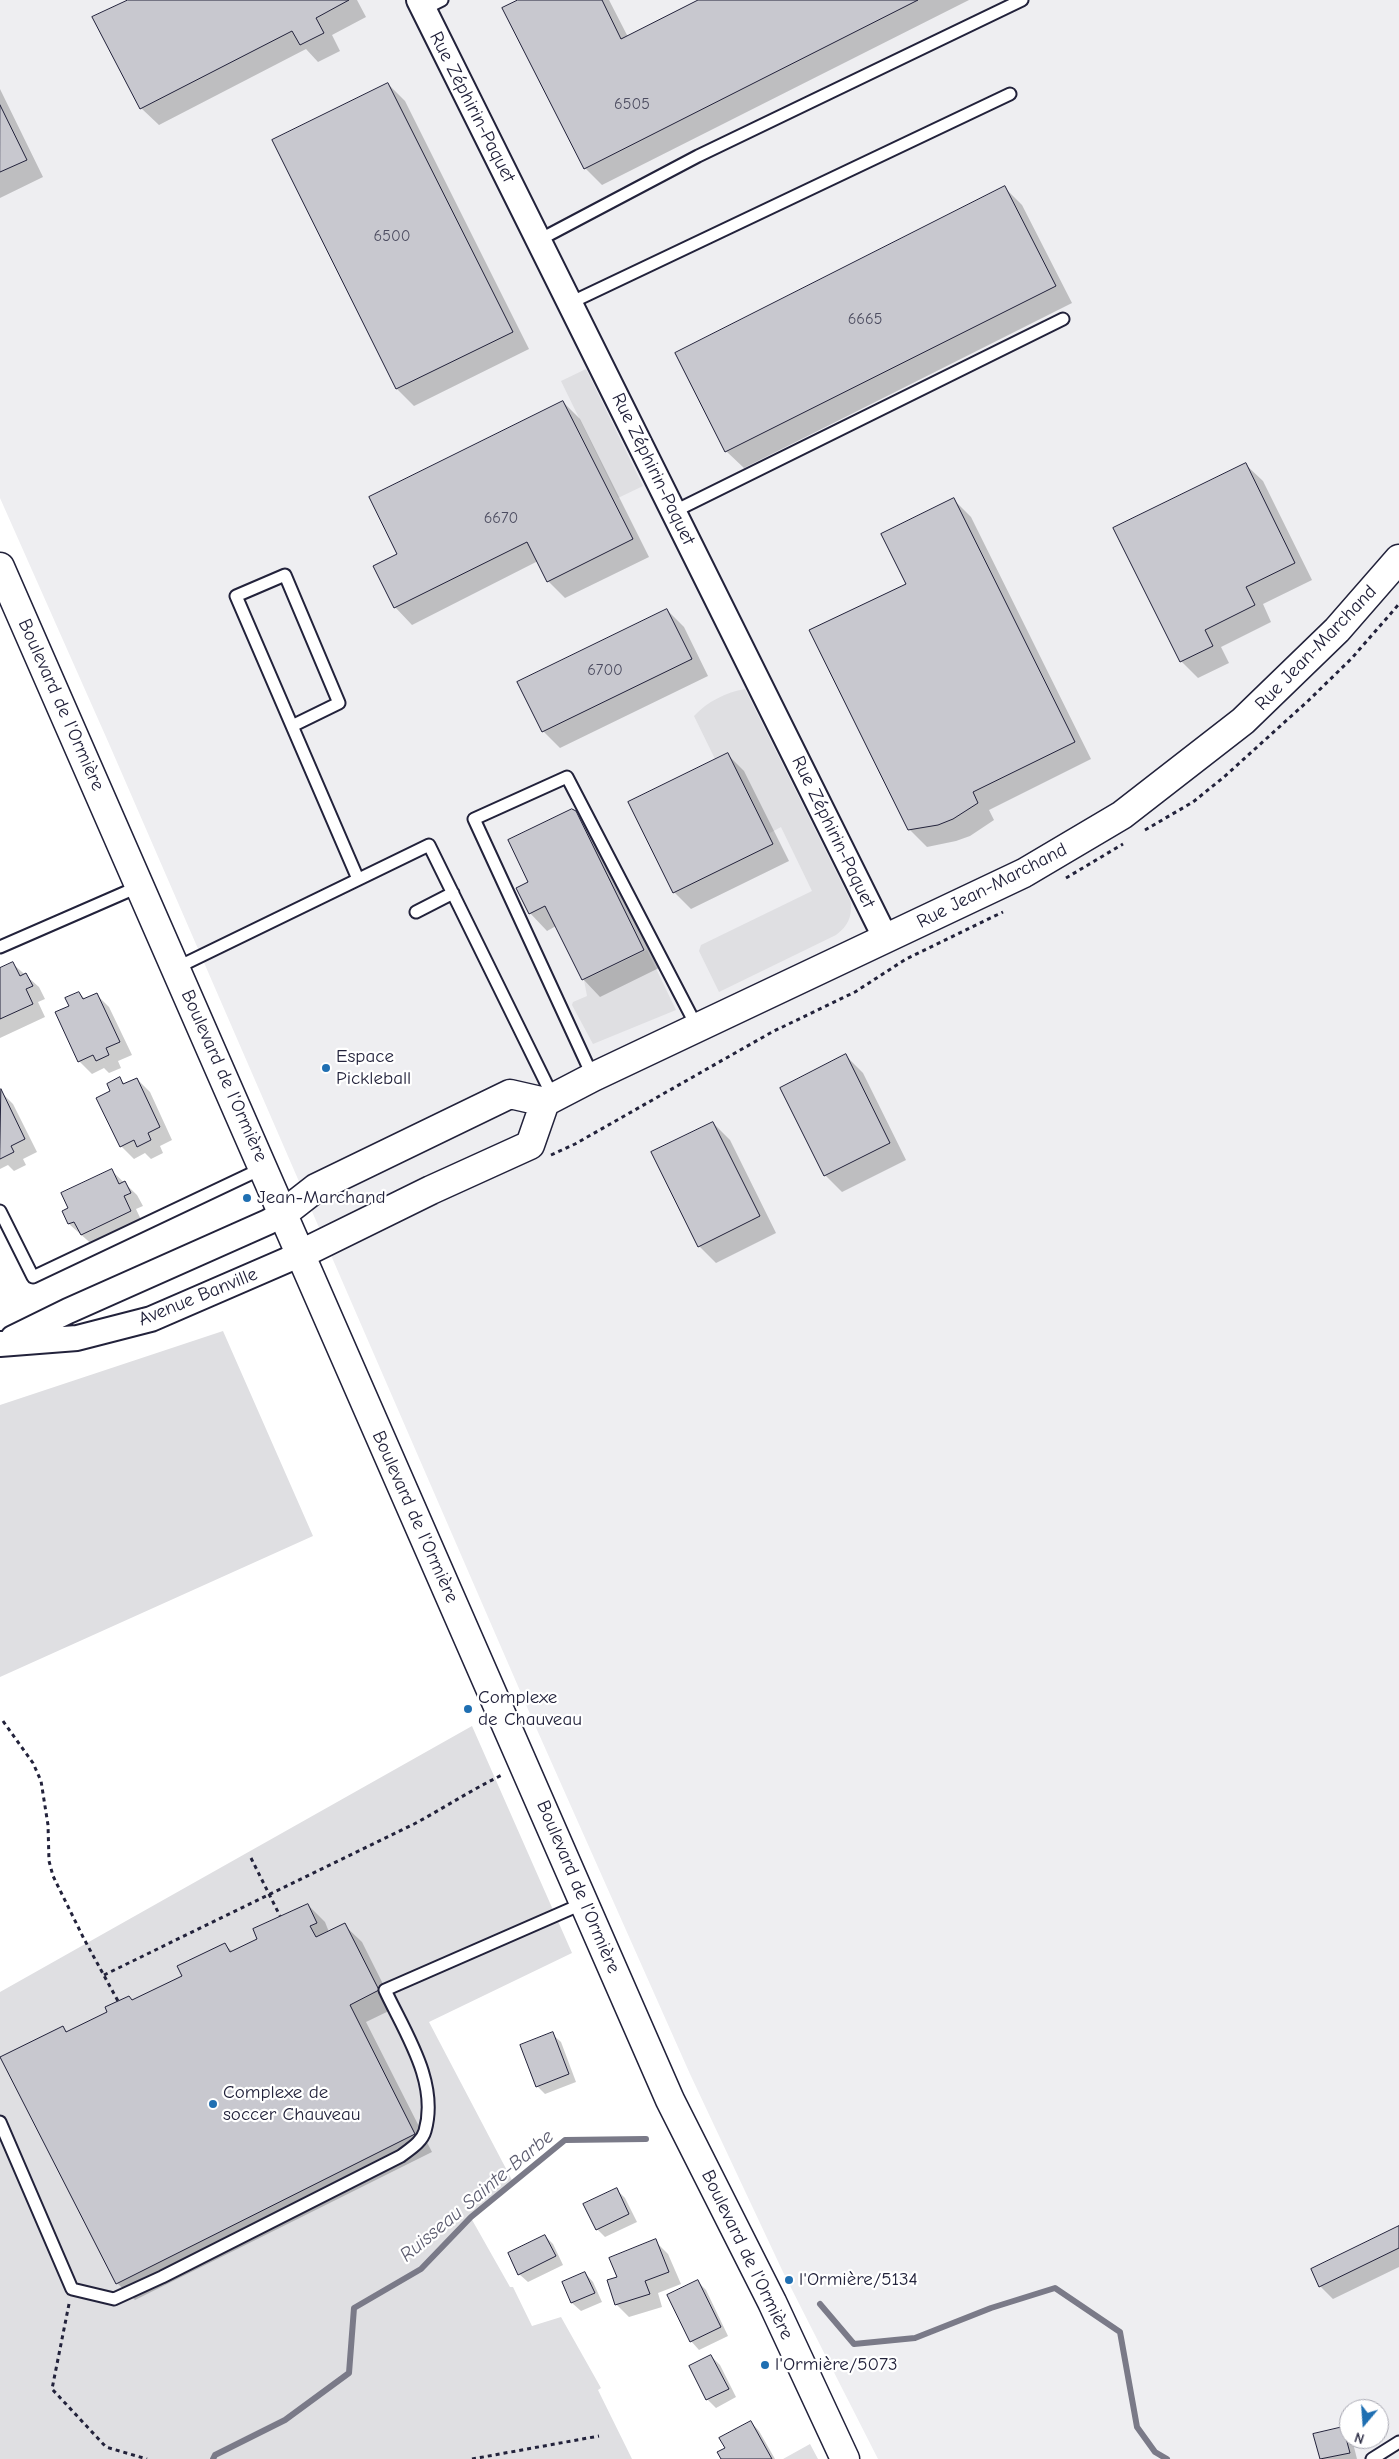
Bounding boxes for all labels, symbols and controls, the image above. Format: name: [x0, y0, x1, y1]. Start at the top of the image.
street label: Rue Zéphirin-Paquet: [424, 28, 520, 186]
house number: 6505: [614, 94, 650, 114]
house number: 6500: [374, 226, 410, 246]
house number: 6665: [848, 309, 882, 329]
street label: Rue Zéphirin-Paquet: [606, 389, 700, 549]
house number: 6670: [484, 508, 518, 528]
street label: Rue Jean-Marchand: [1250, 581, 1382, 715]
street label: Boulevard de l'Ormière: [13, 615, 109, 795]
house number: 6700: [587, 660, 623, 680]
street label: Rue Zéphirin-Paquet: [786, 752, 880, 912]
street label: Rue Jean-Marchand: [913, 838, 1071, 934]
street label: Boulevard de l'Ormière: [176, 986, 272, 1166]
place label: Espace Pickleball: [336, 1046, 411, 1090]
marker: Espace Pickleball: [320, 1062, 332, 1074]
place label: Jean-Marchand: [257, 1187, 386, 1209]
marker: Jean-Marchand: [241, 1192, 253, 1204]
street label: Avenue Banville: [135, 1263, 261, 1331]
street label: Boulevard de l'Ormière: [367, 1427, 463, 1607]
place label: Complexe de Chauveau: [478, 1687, 582, 1731]
marker: Complexe de Chauveau: [462, 1703, 474, 1715]
street label: Boulevard de l'Ormière: [531, 1797, 625, 1977]
place label: Complexe de soccer Chauveau: [223, 2082, 361, 2126]
marker: Complexe de soccer Chauveau: [207, 2098, 219, 2110]
water label: Ruisseau Sainte-Barbe: [395, 2125, 559, 2267]
street label: Boulevard de l'Ormière: [696, 2167, 798, 2343]
place label: l'Ormière/5134: [799, 2269, 918, 2291]
marker: l'Ormière/5134: [783, 2274, 795, 2286]
place label: l'Ormière/5073: [775, 2354, 898, 2376]
marker: l'Ormière/5073: [759, 2359, 771, 2371]
north arrow: [1339, 2399, 1389, 2449]
text: N: [1353, 2428, 1367, 2447]

